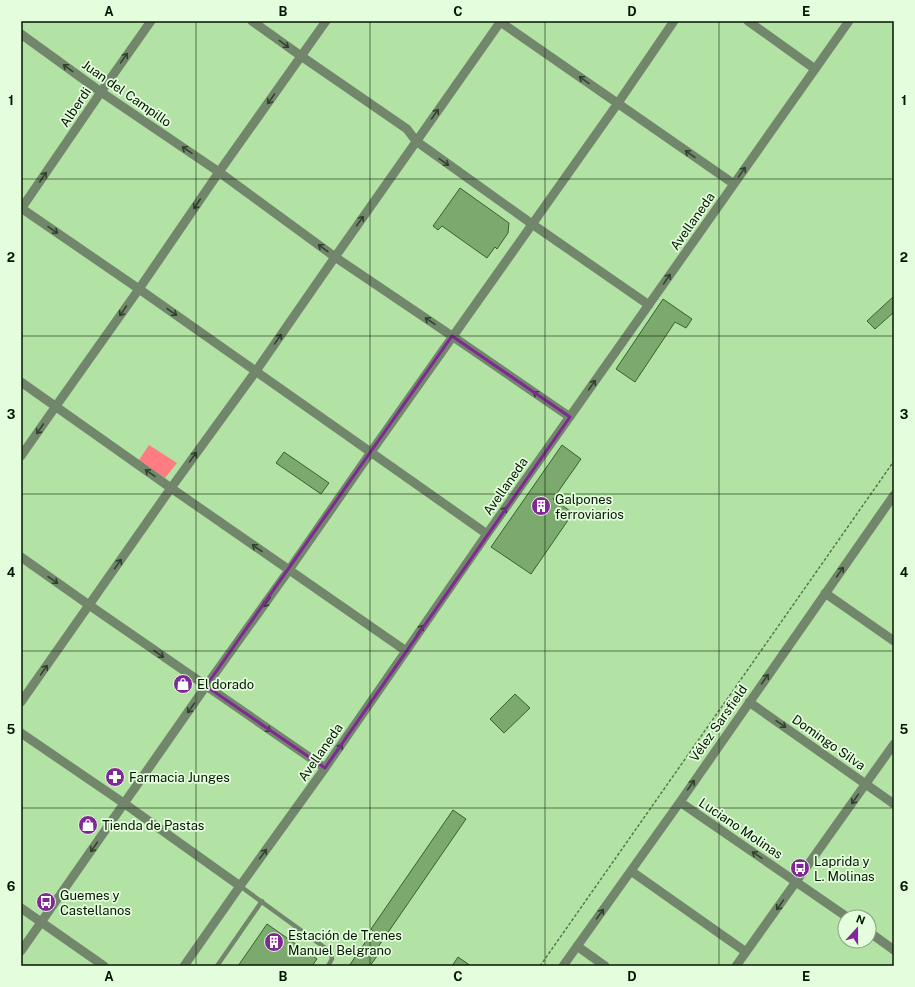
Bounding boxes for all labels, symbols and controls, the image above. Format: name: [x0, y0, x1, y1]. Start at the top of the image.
text: A: [104, 4, 114, 19]
text: B: [279, 4, 288, 19]
text: C: [453, 4, 463, 19]
text: D: [627, 4, 637, 19]
text: E: [802, 4, 810, 19]
one-way arrow: [278, 40, 289, 48]
one-way arrow: [120, 53, 129, 64]
street label: Juan del Campillo: [79, 57, 174, 130]
one-way arrow: [63, 64, 74, 72]
one-way arrow: [578, 76, 589, 84]
street label: Alberdi: [57, 85, 94, 130]
text: 1: [8, 93, 14, 108]
one-way arrow: [267, 93, 275, 104]
text: 1: [901, 93, 907, 108]
one-way arrow: [431, 109, 439, 120]
one-way arrow: [181, 146, 192, 154]
one-way arrow: [685, 150, 696, 158]
one-way arrow: [439, 158, 450, 166]
one-way arrow: [738, 167, 746, 178]
one-way arrow: [39, 172, 47, 183]
street label: Avellaneda: [667, 190, 718, 253]
one-way arrow: [193, 199, 201, 210]
one-way arrow: [356, 215, 364, 226]
one-way arrow: [47, 226, 58, 234]
one-way arrow: [318, 244, 329, 252]
text: 2: [7, 250, 15, 265]
text: 2: [900, 250, 908, 265]
one-way arrow: [663, 273, 671, 284]
one-way arrow: [119, 306, 127, 317]
one-way arrow: [166, 308, 177, 316]
one-way arrow: [425, 317, 436, 325]
one-way arrow: [274, 334, 282, 345]
one-way arrow: [588, 380, 596, 391]
one-way arrow: [532, 391, 543, 399]
text: 3: [7, 407, 16, 422]
text: 3: [900, 407, 909, 422]
one-way arrow: [36, 423, 44, 434]
one-way arrow: [189, 452, 197, 463]
street label: Avellaneda: [480, 455, 531, 518]
one-way arrow: [145, 469, 156, 477]
place label: Galpones ferroviarios: [555, 492, 624, 522]
building icon: Galpones ferroviarios: [530, 495, 552, 517]
one-way arrow: [499, 507, 507, 518]
one-way arrow: [252, 544, 263, 552]
one-way arrow: [114, 558, 122, 569]
text: 4: [7, 565, 16, 580]
text: 4: [900, 565, 909, 580]
one-way arrow: [836, 567, 844, 578]
one-way arrow: [47, 576, 58, 584]
one-way arrow: [263, 596, 271, 607]
one-way arrow: [416, 625, 424, 636]
one-way arrow: [154, 650, 165, 658]
one-way arrow: [40, 665, 48, 676]
shop icon: El dorado: [172, 673, 194, 695]
one-way arrow: [761, 673, 769, 684]
place label: El dorado: [197, 677, 254, 692]
street label: Vélez Sarsfield: [686, 682, 750, 765]
one-way arrow: [187, 702, 195, 713]
street label: Domingo Silva: [789, 712, 868, 773]
one-way arrow: [775, 720, 786, 728]
street label: Avellaneda: [295, 721, 346, 784]
text: 5: [7, 722, 16, 737]
text: 5: [900, 722, 909, 737]
one-way arrow: [261, 724, 272, 732]
one-way arrow: [334, 743, 343, 754]
pharmacy icon: Farmacia Junges: [104, 766, 126, 788]
place label: Farmacia Junges: [129, 770, 230, 785]
one-way arrow: [687, 780, 695, 791]
one-way arrow: [851, 793, 859, 804]
street label: Luciano Molinas: [696, 795, 785, 862]
shop icon: Tienda de Pastas: [77, 814, 99, 836]
place label: Tienda de Pastas: [102, 818, 204, 833]
one-way arrow: [90, 841, 98, 852]
one-way arrow: [259, 849, 267, 860]
one-way arrow: [752, 851, 763, 859]
place label: Laprida y L. Molinas: [814, 854, 875, 884]
bus stop icon: Laprida y L. Molinas: [789, 857, 811, 879]
text: 6: [7, 879, 16, 894]
text: 6: [900, 879, 909, 894]
place label: Guemes y Castellanos: [60, 888, 131, 918]
bus stop icon: Guemes y Castellanos: [35, 891, 57, 913]
one-way arrow: [776, 899, 784, 910]
one-way arrow: [596, 909, 604, 920]
north arrow: [837, 909, 877, 949]
text: N: [854, 913, 867, 927]
place label: Estación de Trenes Manuel Belgrano: [288, 928, 402, 958]
building icon: Estación de Trenes Manuel Belgrano: [263, 931, 285, 953]
text: A: [104, 969, 114, 984]
text: B: [279, 969, 288, 984]
text: C: [453, 969, 463, 984]
text: D: [627, 969, 637, 984]
text: E: [802, 969, 810, 984]

